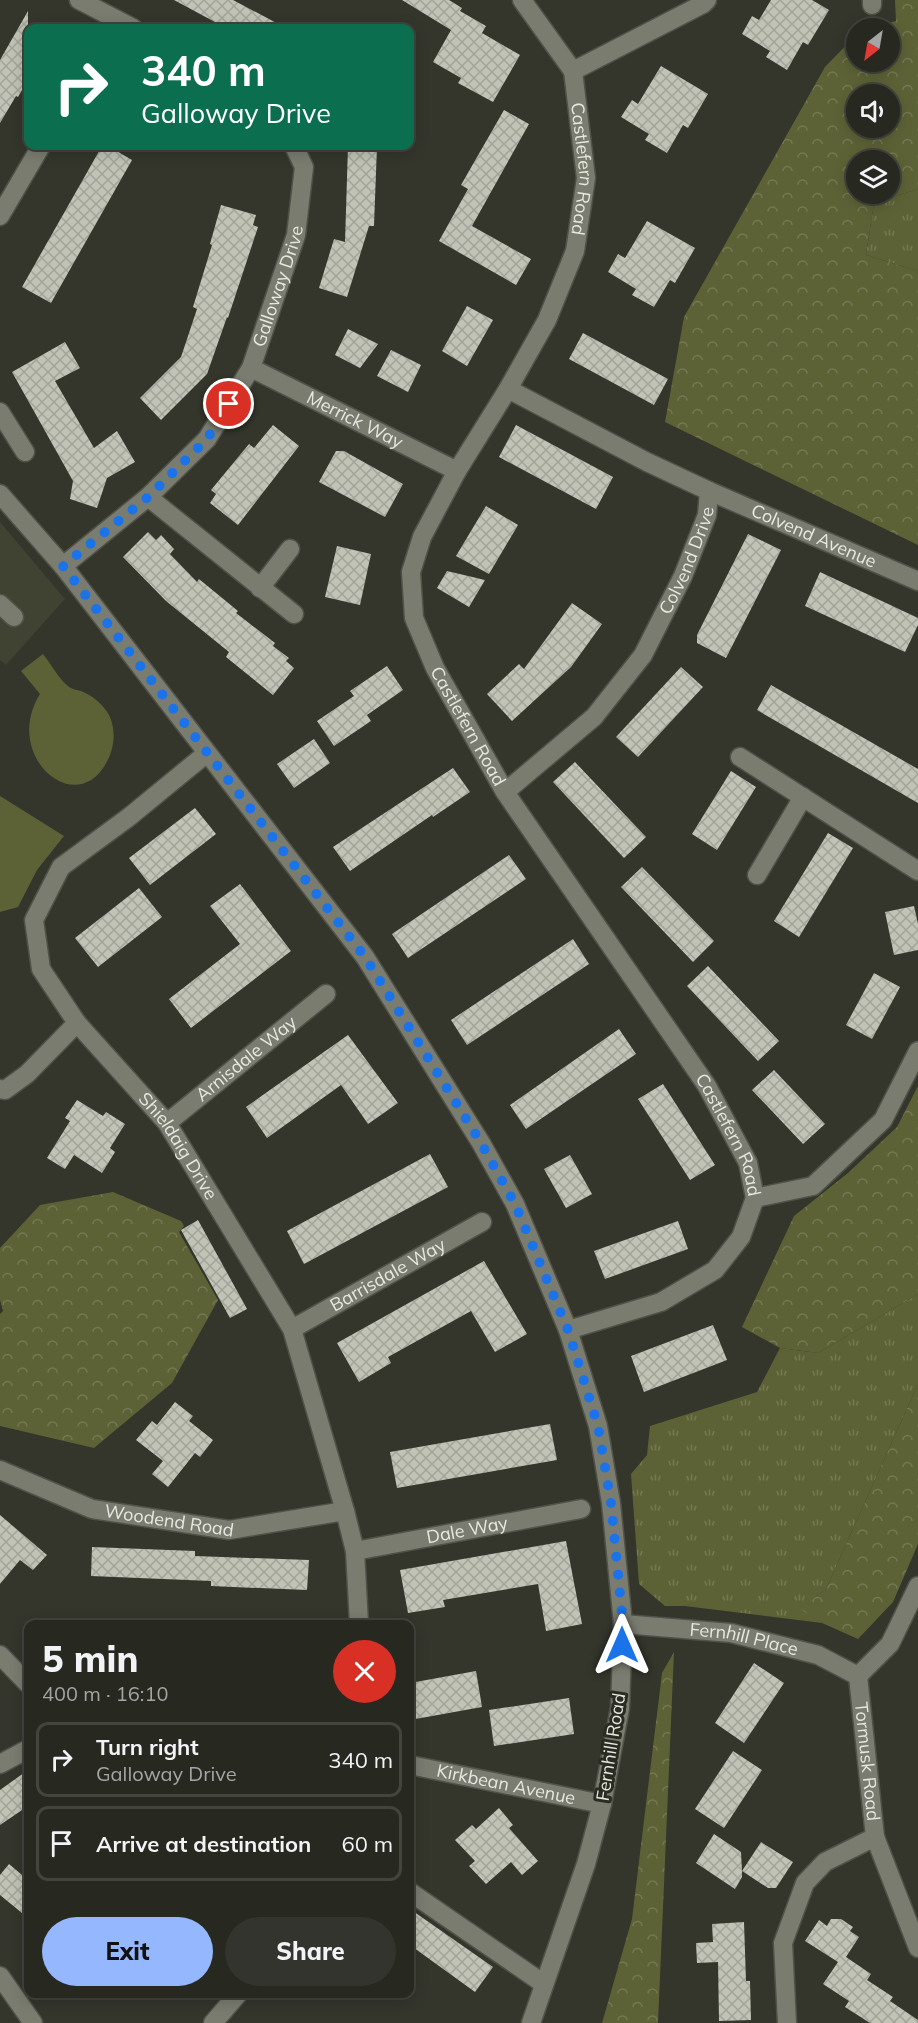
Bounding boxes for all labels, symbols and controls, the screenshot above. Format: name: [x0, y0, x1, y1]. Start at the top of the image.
north arrow: [846, 18, 900, 72]
map controls: [846, 18, 900, 204]
text: 340 m: [141, 44, 266, 97]
icon: right: [42, 48, 120, 126]
button: sound: [846, 84, 900, 138]
text: Galloway Drive: [141, 96, 331, 130]
street label: Castlefern Road: [566, 101, 598, 237]
button: layers: [846, 150, 900, 204]
street label: Galloway Drive: [247, 224, 308, 350]
pin: [203, 378, 254, 429]
street label: Merrick Way: [303, 386, 407, 453]
icon: arrive: [212, 387, 245, 420]
street label: Colvend Avenue: [748, 499, 880, 573]
street label: Colvend Drive: [654, 506, 719, 618]
street label: Castlefern Road: [425, 662, 511, 790]
street label: Arnisdale Way: [191, 1010, 301, 1106]
street label: Castlefern Road: [691, 1068, 766, 1198]
street label: Shieldaig Drive: [134, 1087, 223, 1204]
street label: Barrisdale Way: [326, 1233, 450, 1316]
street label: Woodend Road: [103, 1499, 235, 1542]
street label: Dale Way: [424, 1511, 510, 1549]
position arrow: [590, 1613, 654, 1677]
street label: Fernhill Place: [689, 1618, 801, 1661]
text: 5 min: [42, 1636, 138, 1681]
button: close: [333, 1640, 396, 1703]
text: 400 m · 16:10: [42, 1681, 168, 1706]
street label: Fernhill Road: [591, 1691, 630, 1802]
street label: Tormusk Road: [850, 1701, 885, 1822]
text: Turn right: [96, 1733, 199, 1761]
icon: right: [45, 1743, 78, 1776]
text: 340 m: [328, 1746, 393, 1774]
street label: Kirkbean Avenue: [435, 1759, 578, 1809]
text: Galloway Drive: [96, 1761, 237, 1786]
icon: arrive: [45, 1827, 78, 1860]
text: Arrive at destination: [96, 1830, 311, 1858]
text: 60 m: [342, 1830, 393, 1858]
button: Exit: [42, 1917, 213, 1986]
button: Share: [225, 1917, 396, 1986]

